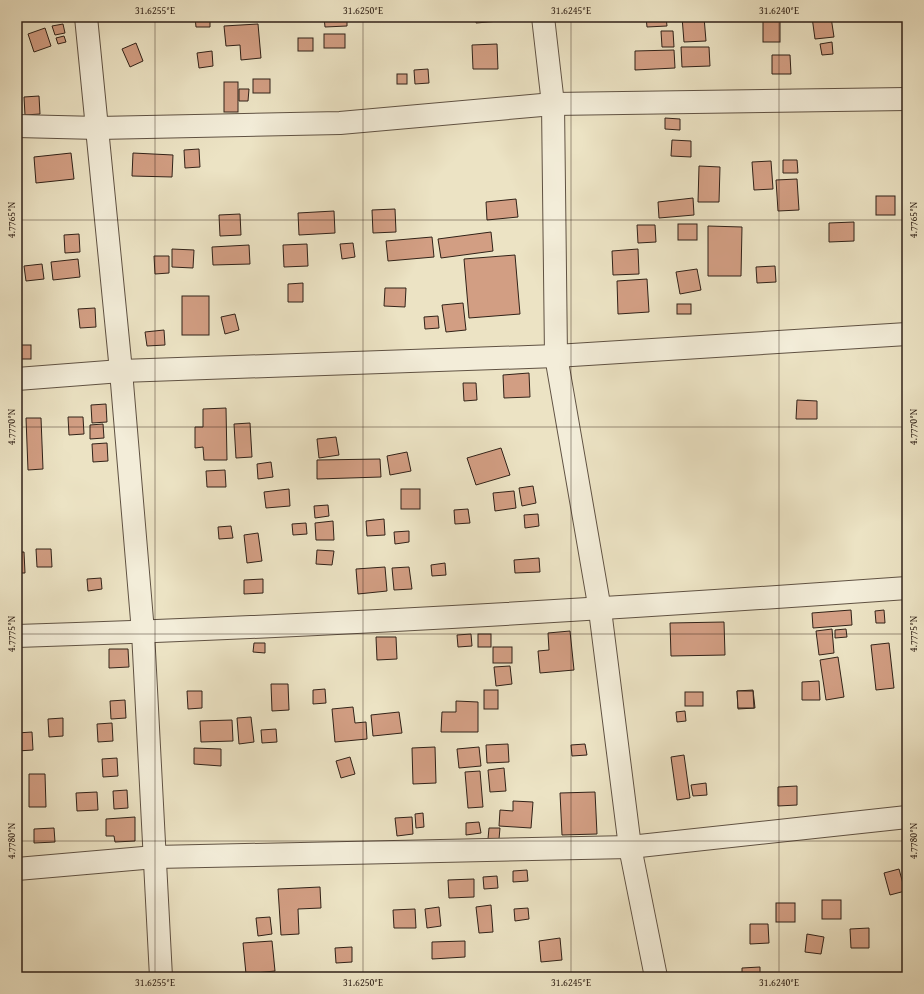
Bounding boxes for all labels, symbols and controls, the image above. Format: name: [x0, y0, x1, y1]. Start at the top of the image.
text: 31.6255°E: [135, 3, 175, 18]
text: 31.6250°E: [343, 3, 383, 18]
text: 31.6245°E: [551, 3, 591, 18]
text: 31.6240°E: [759, 3, 799, 18]
text: 4.7765°N: [4, 201, 19, 238]
text: 4.7765°N: [906, 201, 921, 238]
text: 4.7770°N: [4, 408, 19, 445]
text: 4.7770°N: [906, 408, 921, 445]
text: 4.7775°N: [4, 615, 19, 652]
text: 4.7775°N: [906, 615, 921, 652]
text: 4.7780°N: [4, 822, 19, 859]
text: 4.7780°N: [906, 822, 921, 859]
text: 31.6255°E: [135, 975, 175, 990]
text: 31.6250°E: [343, 975, 383, 990]
text: 31.6245°E: [551, 975, 591, 990]
text: 31.6240°E: [759, 975, 799, 990]

